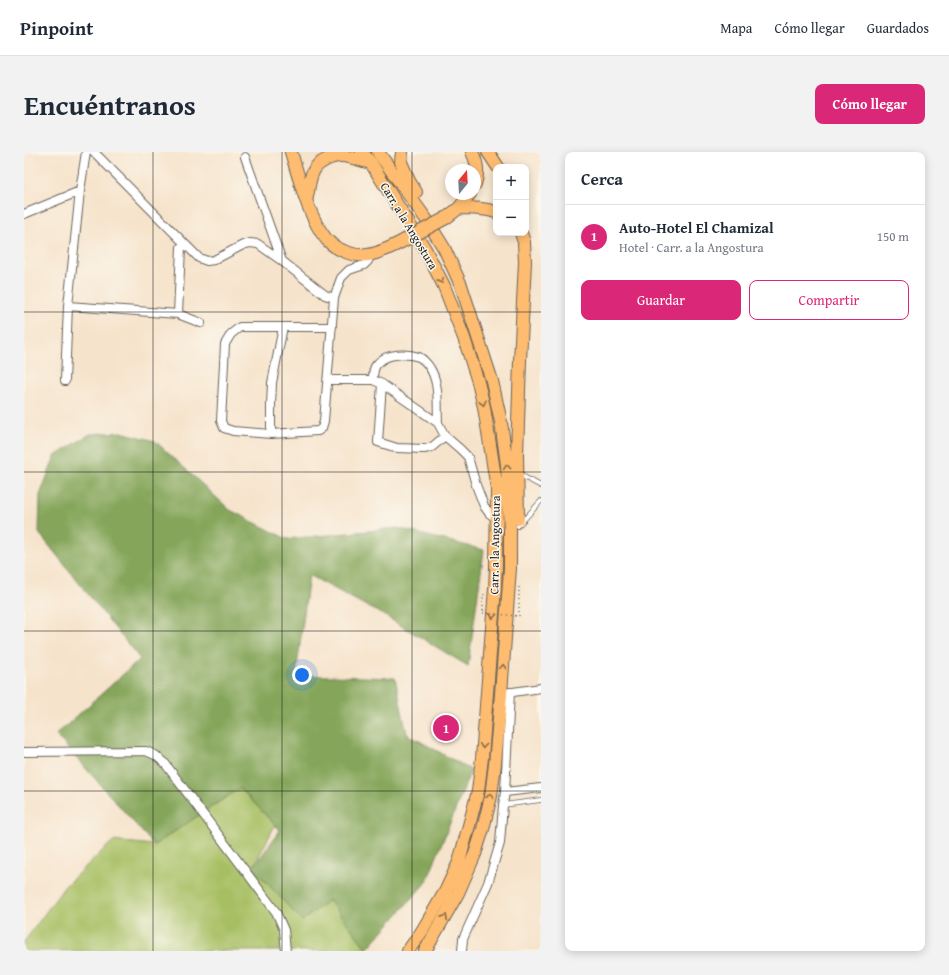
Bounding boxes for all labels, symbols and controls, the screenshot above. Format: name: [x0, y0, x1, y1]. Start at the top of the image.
text: Pinpoint: [20, 14, 93, 42]
text: Mapa: [720, 18, 752, 38]
text: Cómo llegar: [774, 18, 845, 38]
text: Guardados: [867, 18, 929, 38]
text: Encuéntranos: [24, 84, 196, 125]
button: Cómo llegar: [815, 84, 925, 124]
north arrow: [445, 164, 481, 200]
map controls: [493, 164, 529, 236]
button: +: [493, 164, 529, 200]
text: Cerca: [581, 166, 623, 191]
street label: Carr. a la Angostura: [377, 179, 442, 273]
button: −: [493, 200, 529, 236]
text: Auto-Hotel El Chamizal: [619, 217, 774, 238]
text: 1: [591, 227, 597, 246]
text: 150 m: [877, 227, 909, 246]
text: Hotel · Carr. a la Angostura: [619, 238, 764, 257]
one-way arrow: [436, 277, 444, 284]
button: Guardar: [581, 280, 741, 320]
button: Compartir: [749, 280, 909, 320]
one-way arrow: [479, 400, 487, 407]
one-way arrow: [503, 464, 512, 470]
street label: Carr. a la Angostura: [485, 495, 504, 595]
one-way arrow: [489, 613, 498, 619]
one-way arrow: [498, 664, 507, 670]
your location: [292, 665, 312, 685]
pin: 1: [433, 713, 459, 743]
one-way arrow: [479, 743, 488, 749]
one-way arrow: [486, 793, 494, 799]
one-way arrow: [440, 914, 447, 921]

